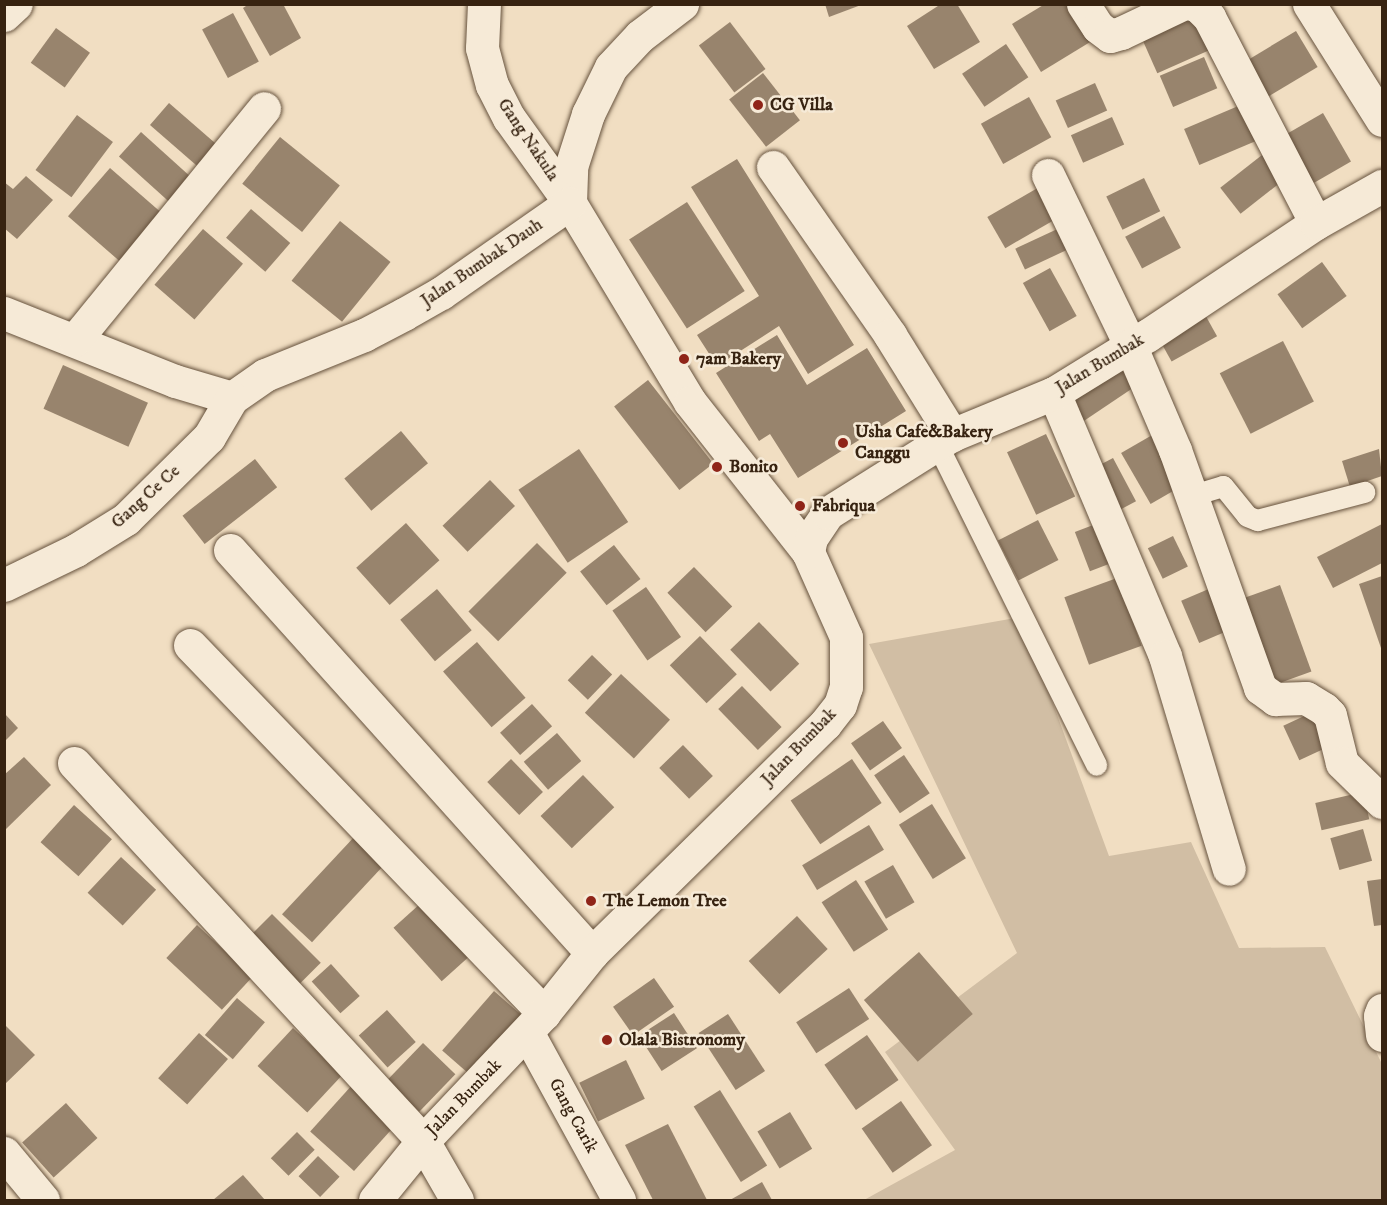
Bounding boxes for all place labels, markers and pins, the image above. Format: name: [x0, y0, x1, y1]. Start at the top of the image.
place label: CG Villa: [770, 94, 833, 116]
marker: CG Villa: [751, 98, 765, 112]
place label: 7am Bakery: [696, 348, 781, 370]
marker: 7am Bakery: [677, 352, 691, 366]
place label: Usha Cafe&Bakery Canggu: [855, 422, 993, 464]
marker: Usha Cafe&Bakery Canggu: [836, 436, 850, 450]
place label: Bonito: [729, 456, 778, 478]
marker: Bonito: [710, 460, 724, 474]
place label: Fabriqua: [812, 495, 875, 517]
marker: Fabriqua: [793, 499, 807, 513]
place label: The Lemon Tree: [603, 890, 727, 912]
marker: The Lemon Tree: [584, 894, 598, 908]
place label: Olala Bistronomy: [619, 1029, 745, 1051]
marker: Olala Bistronomy: [600, 1033, 614, 1047]

